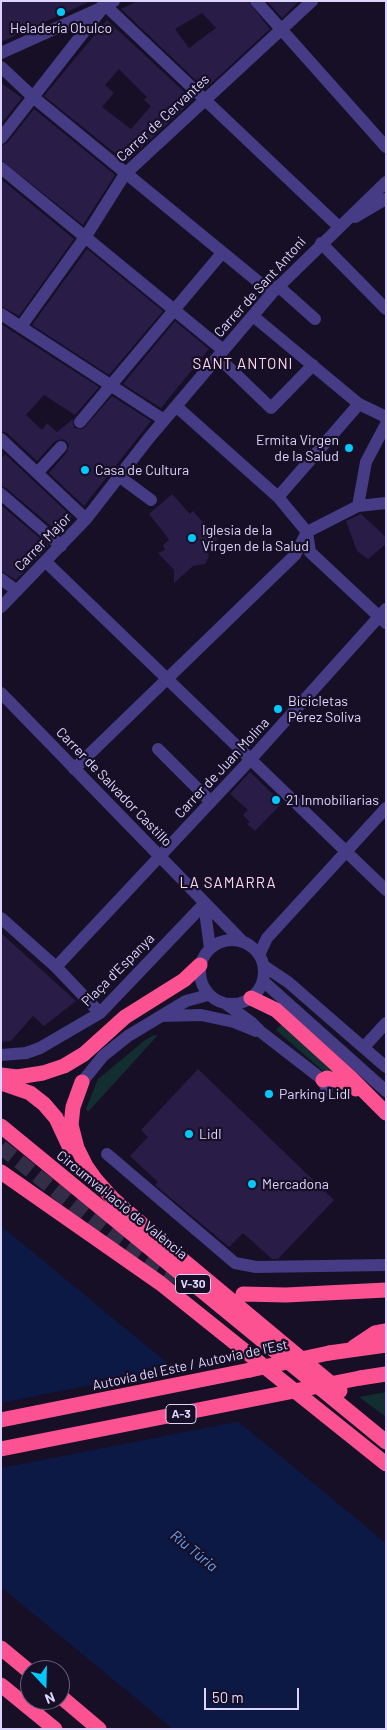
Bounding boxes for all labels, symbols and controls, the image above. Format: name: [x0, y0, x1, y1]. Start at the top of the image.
marker: Heladería Obulco: [55, 6, 67, 18]
place label: Heladería Obulco: [10, 20, 112, 36]
street label: Carrer de Cervantes: [113, 71, 213, 165]
street label: Carrer de Sant Antoni: [210, 233, 310, 341]
district label: SANT ANTONI: [191, 355, 295, 373]
place label: Ermita Virgen de la Salud: [256, 432, 339, 464]
marker: Ermita Virgen de la Salud: [343, 442, 355, 454]
place label: Casa de Cultura: [95, 462, 189, 478]
marker: Casa de Cultura: [79, 464, 91, 476]
street label: Carrer Major: [11, 509, 75, 575]
place label: Iglesia de la Virgen de la Salud: [202, 522, 309, 554]
marker: Iglesia de la Virgen de la Salud: [186, 532, 198, 544]
place label: Bicicletas Pérez Soliva: [288, 693, 361, 726]
marker: Bicicletas Pérez Soliva: [272, 703, 284, 715]
street label: Carrer de Juan Molina: [171, 714, 273, 822]
street label: Carrer de Salvador Castillo: [53, 724, 175, 850]
place label: 21 Inmobiliarias: [286, 792, 379, 808]
marker: 21 Inmobiliarias: [270, 794, 282, 806]
district label: LA SAMARRA: [178, 874, 278, 892]
street label: Plaça d'Espanya: [78, 930, 158, 1010]
place label: Parking Lidl: [279, 1086, 350, 1102]
marker: Parking Lidl: [263, 1088, 275, 1100]
place label: Lidl: [199, 1126, 221, 1142]
marker: Lidl: [183, 1128, 195, 1140]
street label: Circumval·lació de València: [53, 1147, 191, 1263]
place label: Mercadona: [262, 1176, 329, 1192]
marker: Mercadona: [246, 1178, 258, 1190]
road number: V-30: [176, 1274, 210, 1294]
street label: Autovía del Este / Autovia de l'Est: [91, 1336, 289, 1394]
road number: A-3: [166, 1405, 196, 1424]
water label: Riu Túria: [167, 1526, 221, 1576]
north arrow: [20, 1660, 70, 1710]
scale bar: [207, 1678, 302, 1710]
text: 50 m: [212, 1688, 244, 1706]
text: N: [43, 1689, 58, 1708]

